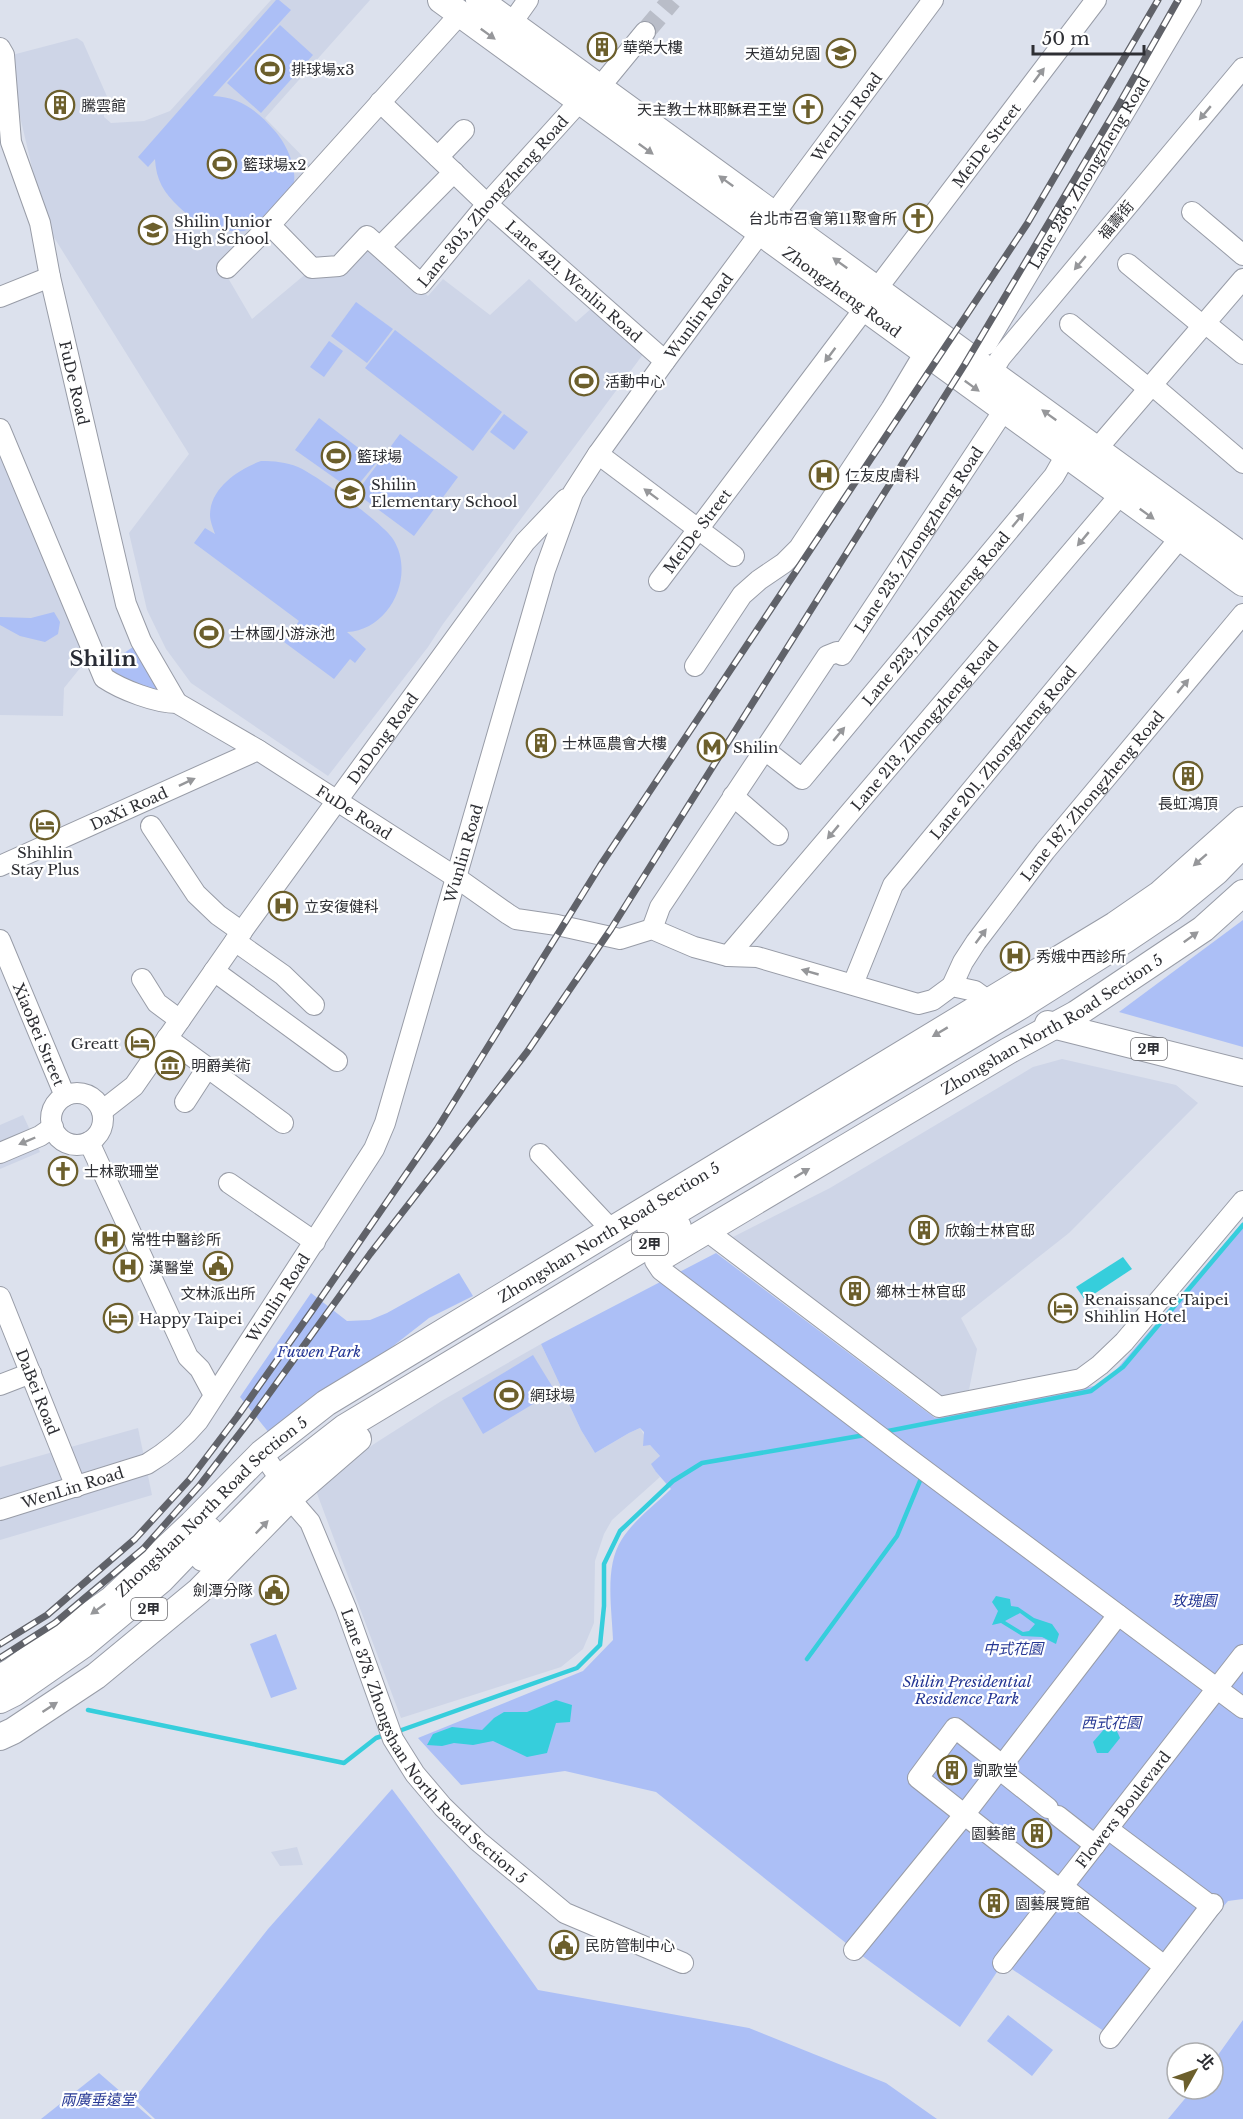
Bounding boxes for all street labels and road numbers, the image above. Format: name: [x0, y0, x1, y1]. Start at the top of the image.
street label: WenLin Road: [806, 69, 886, 166]
street label: Lane 236, Zhongzheng Road: [1024, 72, 1153, 272]
street label: MeiDe Street: [948, 99, 1024, 191]
street label: Lane 305, Zhongzheng Road: [413, 111, 572, 291]
street label: 福壽街: [1094, 197, 1138, 243]
street label: Lane 421, Wenlin Road: [502, 216, 646, 346]
street label: Zhongzheng Road: [779, 242, 905, 341]
street label: Wunlin Road: [660, 269, 737, 363]
street label: FuDe Road: [56, 339, 94, 427]
street label: Lane 235, Zhongzheng Road: [850, 443, 987, 636]
street label: MeiDe Street: [659, 484, 735, 577]
street label: Lane 223, Zhongzheng Road: [858, 528, 1013, 709]
street label: Lane 213, Zhongzheng Road: [846, 636, 1002, 814]
street label: Lane 201, Zhongzheng Road: [926, 662, 1080, 843]
street label: DaDong Road: [343, 689, 422, 787]
street label: Lane 187, Zhongzheng Road: [1016, 707, 1168, 885]
street label: FuDe Road: [313, 781, 396, 843]
street label: DaXi Road: [87, 782, 170, 834]
street label: Wunlin Road: [439, 802, 486, 906]
street label: Zhongshan North Road Section 5: [937, 949, 1166, 1098]
street label: XiaoBei Street: [9, 980, 69, 1089]
road number: 2甲: [1131, 1038, 1167, 1060]
street label: Zhongshan North Road Section 5: [494, 1157, 723, 1306]
road number: 2甲: [632, 1233, 668, 1255]
street label: Wunlin Road: [242, 1250, 314, 1347]
street label: DaBei Road: [12, 1346, 64, 1437]
street label: Zhongshan North Road Section 5: [111, 1412, 311, 1601]
street label: WenLin Road: [18, 1462, 126, 1513]
road number: 2甲: [131, 1598, 167, 1620]
street label: Lane 378, Zhongshan North Road Section 5: [337, 1606, 531, 1887]
street label: Flowers Boulevard: [1071, 1747, 1174, 1871]

